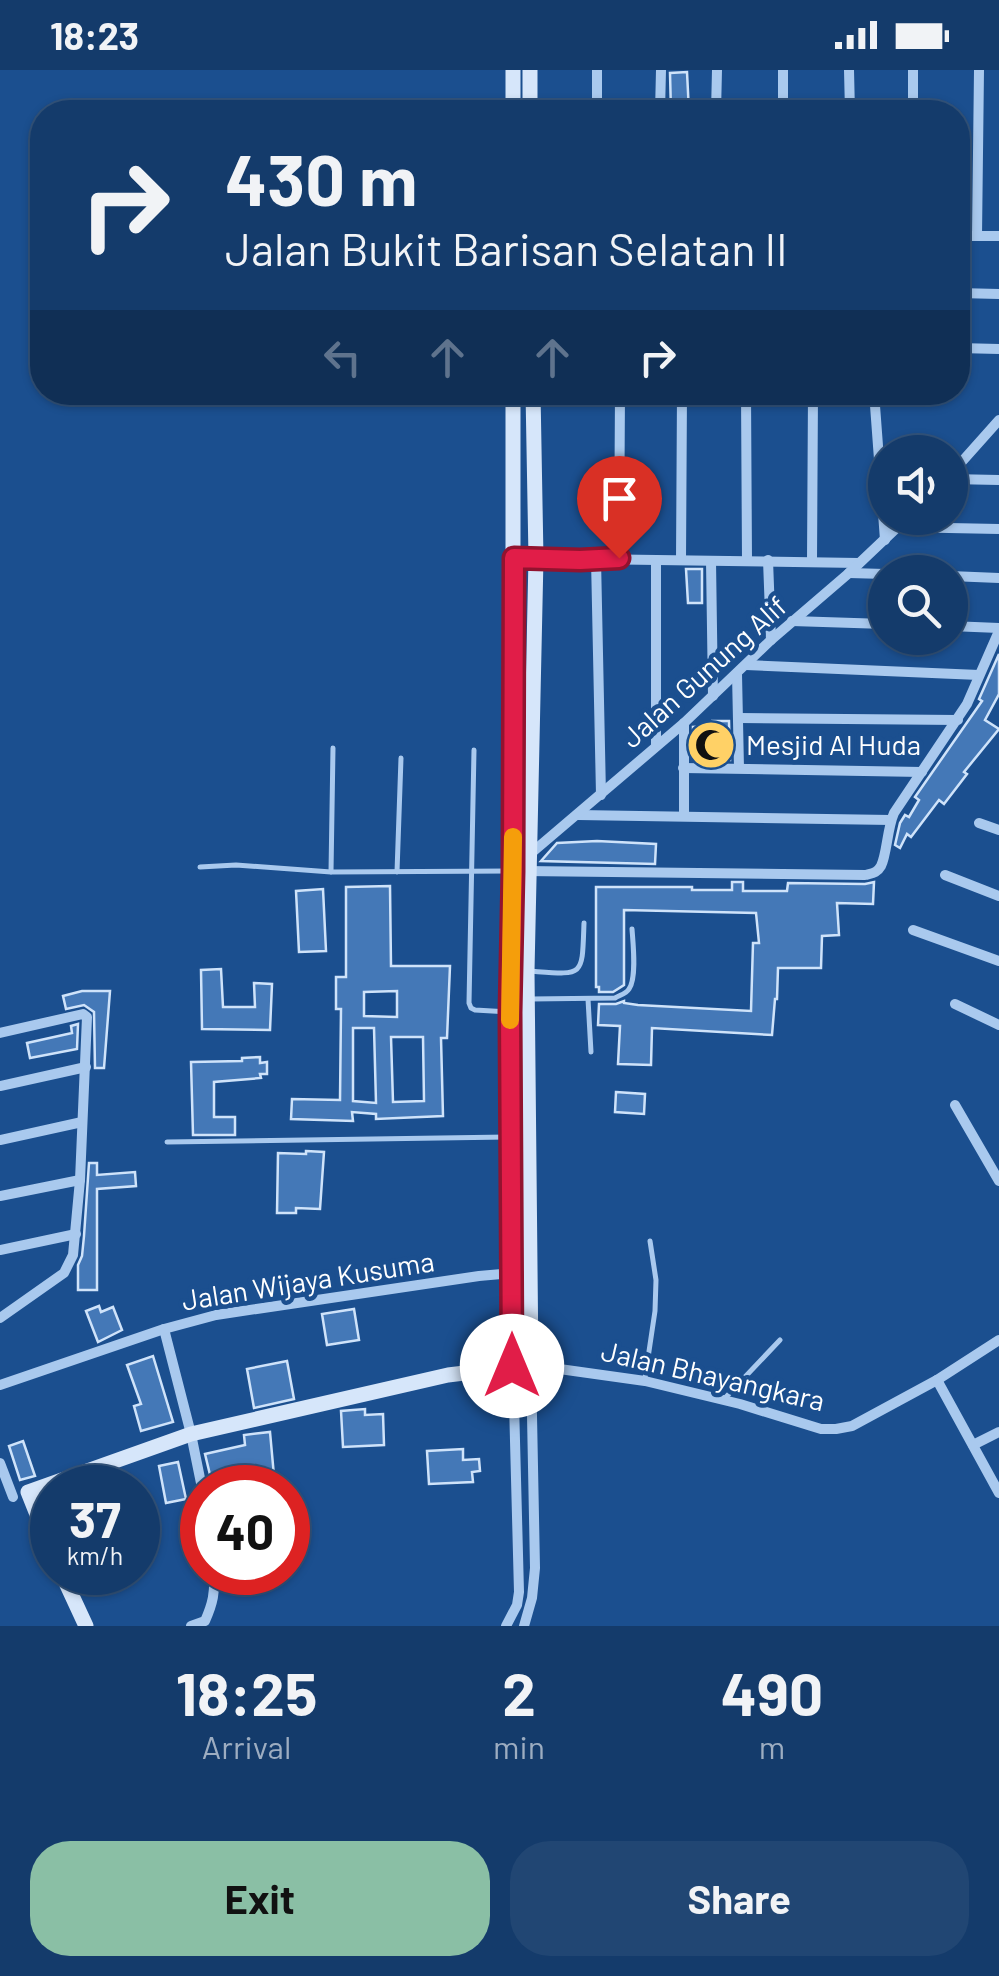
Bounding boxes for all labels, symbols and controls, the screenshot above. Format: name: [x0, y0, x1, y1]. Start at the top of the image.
text: 18:23: [50, 12, 139, 58]
text: 430 m: [225, 136, 418, 220]
icon: right: [60, 140, 190, 270]
text: Jalan Bukit Barisan Selatan II: [225, 221, 788, 275]
icon: left: [315, 330, 370, 385]
icon: ahead: [420, 330, 475, 385]
icon: ahead: [525, 330, 580, 385]
icon: right: [630, 330, 685, 385]
map controls: [868, 435, 968, 655]
button: sound: [868, 435, 968, 535]
pin: [577, 456, 662, 559]
icon: arrive: [592, 471, 647, 526]
button: search: [868, 555, 968, 655]
street label: Jalan Gunung Alif: [614, 588, 793, 754]
mosque icon: Mesjid Al Huda: [685, 719, 737, 771]
place label: Mesjid Al Huda: [746, 727, 921, 761]
street label: Jalan Wijaya Kusuma: [179, 1243, 437, 1317]
position arrow: [460, 1314, 564, 1418]
street label: Jalan Bhayangkara: [598, 1333, 828, 1417]
speed limit sign: 40: [180, 1465, 310, 1595]
text: 37: [69, 1488, 121, 1548]
text: km/h: [67, 1540, 123, 1570]
text: 18:25: [176, 1656, 317, 1728]
text: 2: [502, 1656, 536, 1728]
text: 490: [721, 1656, 823, 1728]
text: Arrival: [202, 1727, 291, 1765]
text: min: [493, 1727, 545, 1765]
text: m: [759, 1727, 785, 1765]
button: Exit: [30, 1841, 490, 1956]
button: Share: [510, 1841, 969, 1956]

